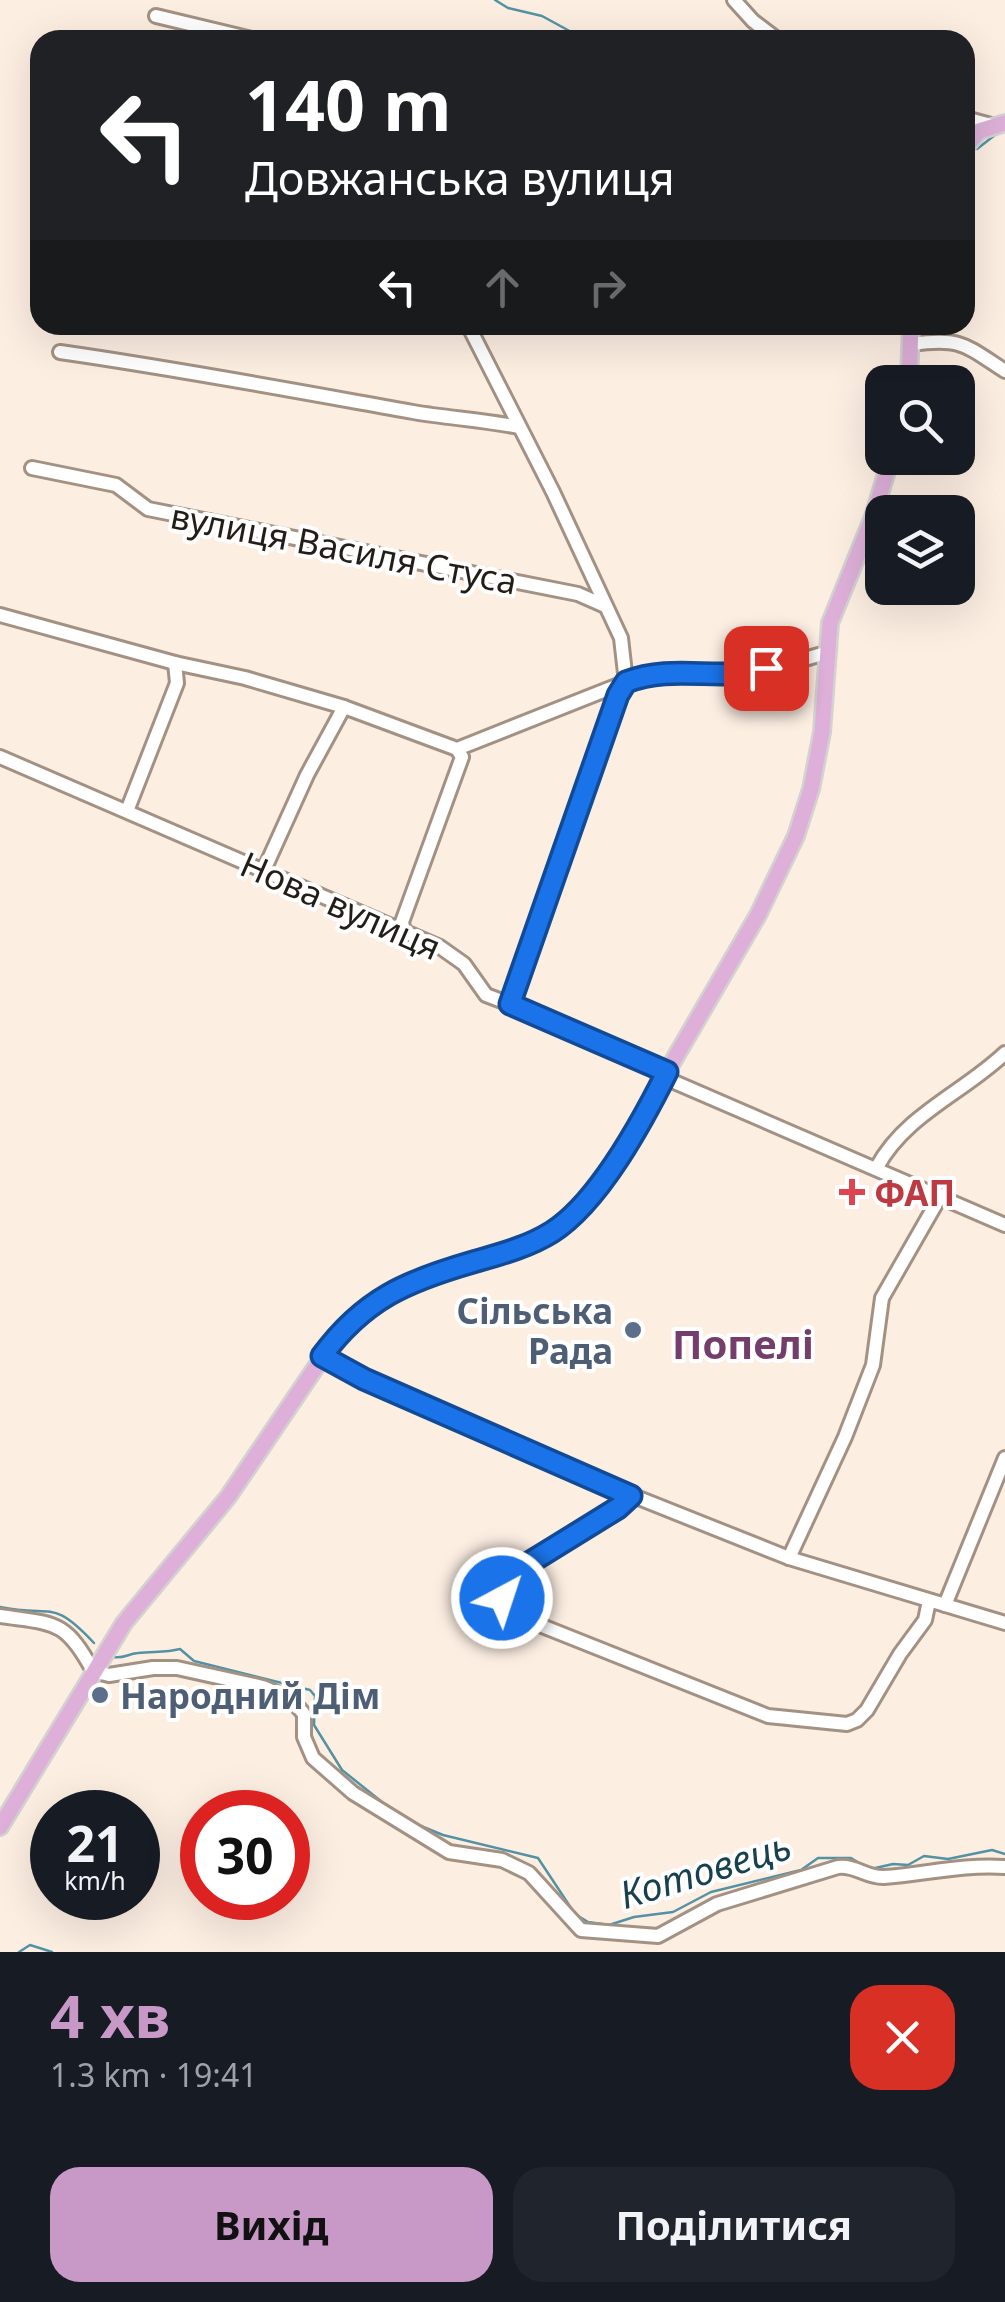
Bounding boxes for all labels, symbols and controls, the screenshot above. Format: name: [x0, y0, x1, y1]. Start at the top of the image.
text: 140 m: [245, 56, 452, 152]
icon: left: [80, 70, 210, 200]
text: Довжанська вулиця: [245, 147, 675, 208]
icon: left: [370, 260, 425, 315]
icon: ahead: [475, 260, 530, 315]
icon: right: [580, 260, 635, 315]
map controls: [865, 365, 975, 605]
button: search: [865, 365, 975, 475]
street label: вулиця Василя Стуса: [167, 491, 521, 605]
button: layers: [865, 495, 975, 605]
pin: [724, 626, 809, 711]
icon: arrive: [739, 641, 794, 696]
street label: Нова вулиця: [233, 840, 449, 970]
place label: ФАП: [874, 1169, 955, 1216]
marker: ФАП: [839, 1179, 865, 1205]
place label: Сільська Рада: [456, 1287, 613, 1374]
district label: Попелі: [672, 1316, 814, 1371]
marker: Сільська Рада: [622, 1319, 644, 1341]
position arrow: [450, 1546, 554, 1650]
place label: Народний Дім: [120, 1672, 380, 1719]
marker: Народний Дім: [89, 1684, 111, 1706]
speed limit sign: 30: [180, 1790, 310, 1920]
text: 21: [66, 1809, 124, 1877]
water label: Котовець: [613, 1818, 797, 1920]
text: km/h: [64, 1863, 126, 1897]
text: 4 хв: [50, 1974, 170, 2056]
button: close: [850, 1985, 955, 2090]
text: 1.3 km · 19:41: [50, 2053, 258, 2096]
button: Вихід: [50, 2167, 493, 2282]
button: Поділитися: [513, 2167, 955, 2282]

